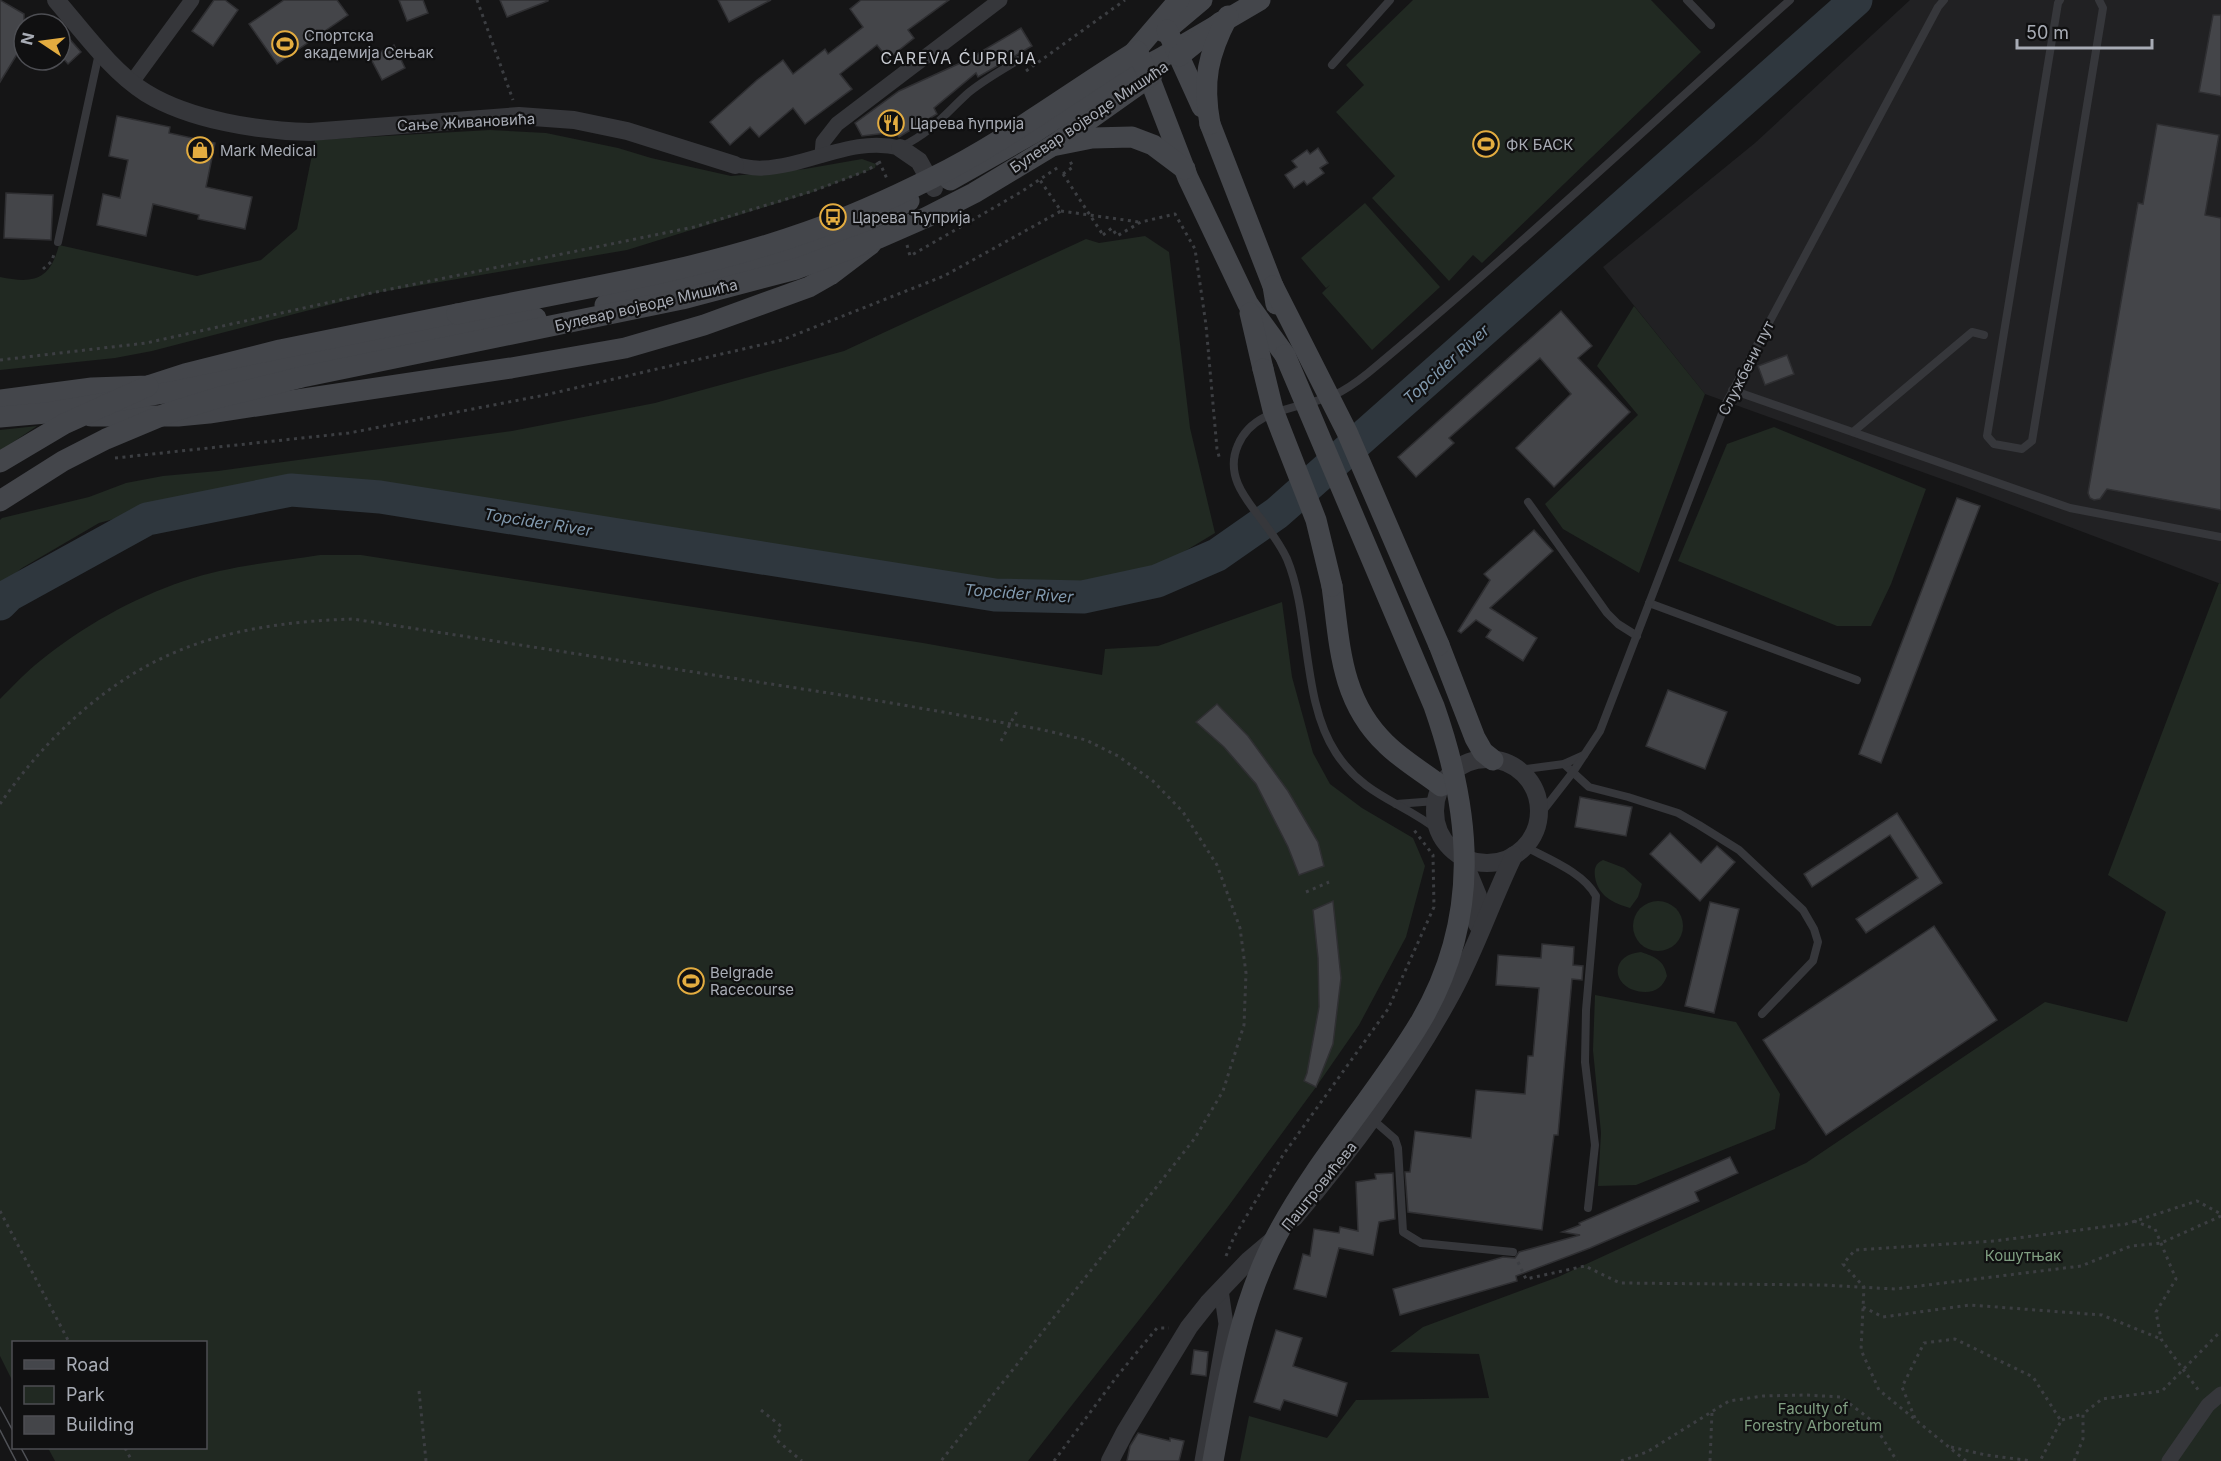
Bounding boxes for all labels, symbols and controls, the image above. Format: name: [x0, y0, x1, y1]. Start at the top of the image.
north arrow: [12, 12, 72, 72]
scale bar: [2017, 12, 2152, 50]
text: 50 m: [2026, 22, 2069, 43]
place label: Спортска академија Сењак: [304, 26, 434, 62]
sports icon: Спортска академија Сењак: [270, 29, 300, 59]
text: N: [16, 30, 39, 47]
district label: CAREVA ĆUPRIJA: [880, 48, 1038, 68]
street label: Булевар војводе Мишића: [1006, 57, 1172, 177]
restaurant icon: Царева ћуприја: [876, 108, 906, 138]
street label: Сање Живановића: [396, 109, 536, 135]
place label: Царева ћуприја: [910, 114, 1024, 133]
sports icon: ФК БАСК: [1471, 129, 1501, 159]
shop icon: Mark Medical: [185, 135, 215, 165]
place label: ФК БАСК: [1506, 135, 1573, 154]
place label: Mark Medical: [220, 141, 316, 160]
bus stop icon: Царева Ћуприја: [818, 202, 848, 232]
place label: Царева Ћуприја: [852, 208, 971, 227]
street label: Булевар војводе Мишића: [553, 275, 739, 335]
street label: Службени пут: [1714, 317, 1778, 419]
water label: Topcider River: [1399, 319, 1494, 408]
water label: Topcider River: [483, 504, 594, 541]
water label: Topcider River: [964, 579, 1075, 607]
place label: Belgrade Racecourse: [710, 963, 794, 999]
sports icon: Belgrade Racecourse: [676, 966, 706, 996]
street label: Паштровићева: [1277, 1138, 1361, 1234]
park label: Кошутњак: [1985, 1246, 2061, 1265]
legend: [12, 1341, 207, 1449]
text: Road: [66, 1354, 109, 1375]
text: Park: [66, 1384, 105, 1405]
park label: Faculty of Forestry Arboretum: [1744, 1399, 1882, 1435]
text: Building: [66, 1414, 134, 1435]

